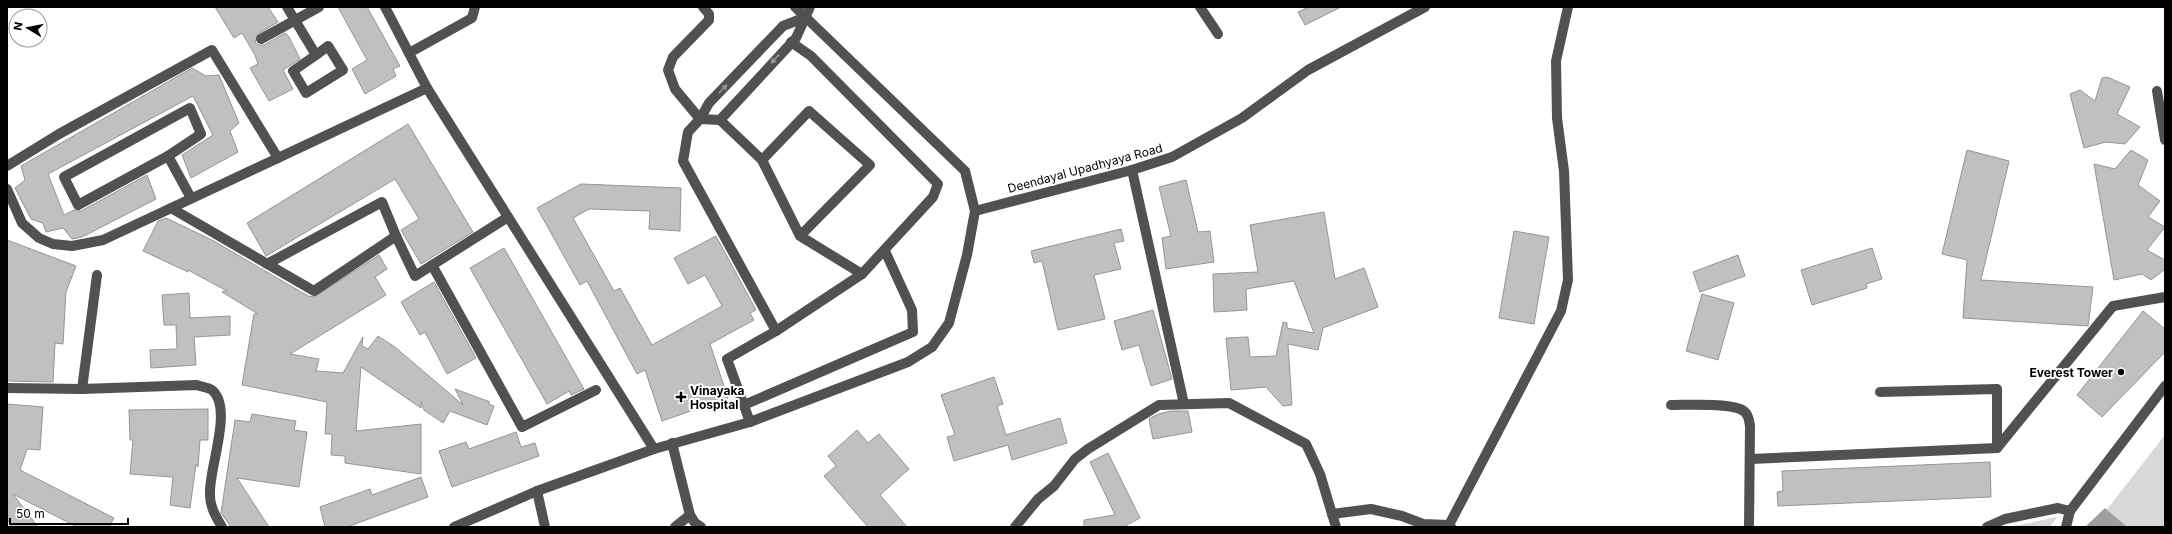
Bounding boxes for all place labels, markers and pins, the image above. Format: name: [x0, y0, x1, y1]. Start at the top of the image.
place label: Everest Tower: [2030, 365, 2113, 380]
marker: Everest Tower: [2116, 367, 2126, 377]
place label: Vinayaka Hospital: [690, 383, 744, 412]
marker: Vinayaka Hospital: [675, 391, 687, 403]

